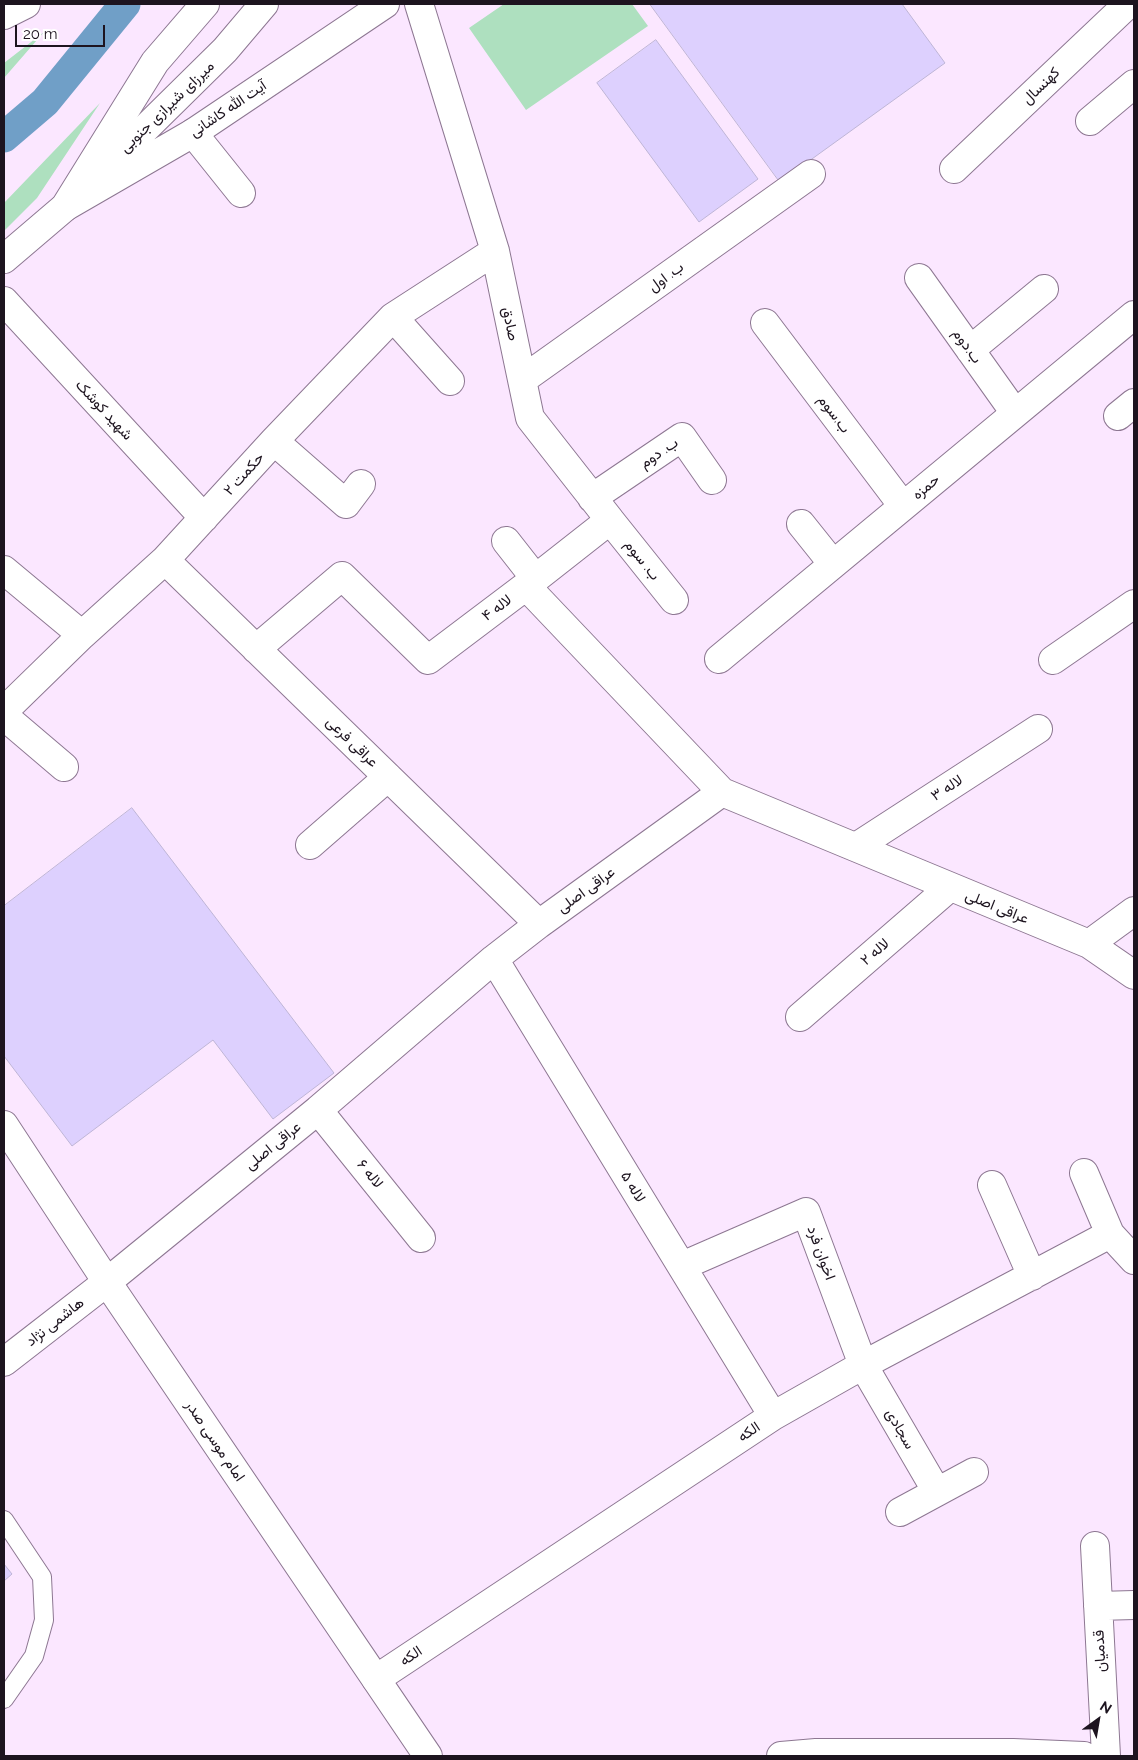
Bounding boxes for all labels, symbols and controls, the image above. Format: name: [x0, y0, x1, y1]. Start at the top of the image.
scale bar: [18, 15, 108, 47]
text: 20 m: [23, 25, 58, 43]
street label: میرزای شیرازی جنوبی: [116, 57, 218, 157]
street label: کهنسال: [1018, 64, 1064, 108]
street label: آیت الله کاشانی: [186, 77, 270, 141]
street label: ب. اول: [645, 258, 687, 296]
street label: صادق: [498, 305, 522, 343]
street label: ب.دوم: [948, 325, 986, 367]
street label: شهید کوشک: [72, 376, 136, 444]
street label: ب.سوم: [814, 391, 854, 437]
street label: ب. دوم: [636, 434, 682, 472]
street label: حکمت ۲: [220, 449, 268, 499]
street label: حمزه: [909, 470, 943, 504]
street label: ب. سوم: [620, 536, 664, 584]
street label: لاله ۴: [478, 591, 516, 625]
street label: عراقی فرعی: [322, 713, 382, 771]
street label: لاله ۳: [928, 771, 966, 805]
street label: عراقی اصلی: [554, 863, 618, 917]
street label: عراقی اصلی: [963, 886, 1031, 928]
street label: لاله ۲: [857, 935, 893, 969]
street label: عراقی اصلی: [241, 1118, 305, 1174]
street label: لاله ۶: [353, 1156, 387, 1192]
street label: لاله ۵: [617, 1168, 649, 1206]
street label: اخوان فرد: [803, 1223, 839, 1283]
street label: هاشمی نژاد: [22, 1294, 88, 1350]
street label: امام موسی صدر: [181, 1397, 249, 1485]
street label: سجادی: [881, 1406, 919, 1452]
street label: الکه: [734, 1418, 764, 1446]
street label: قدمیان: [1090, 1629, 1110, 1673]
street label: الکه: [396, 1642, 426, 1670]
north arrow: [1073, 1695, 1123, 1745]
text: N: [1097, 1698, 1115, 1717]

